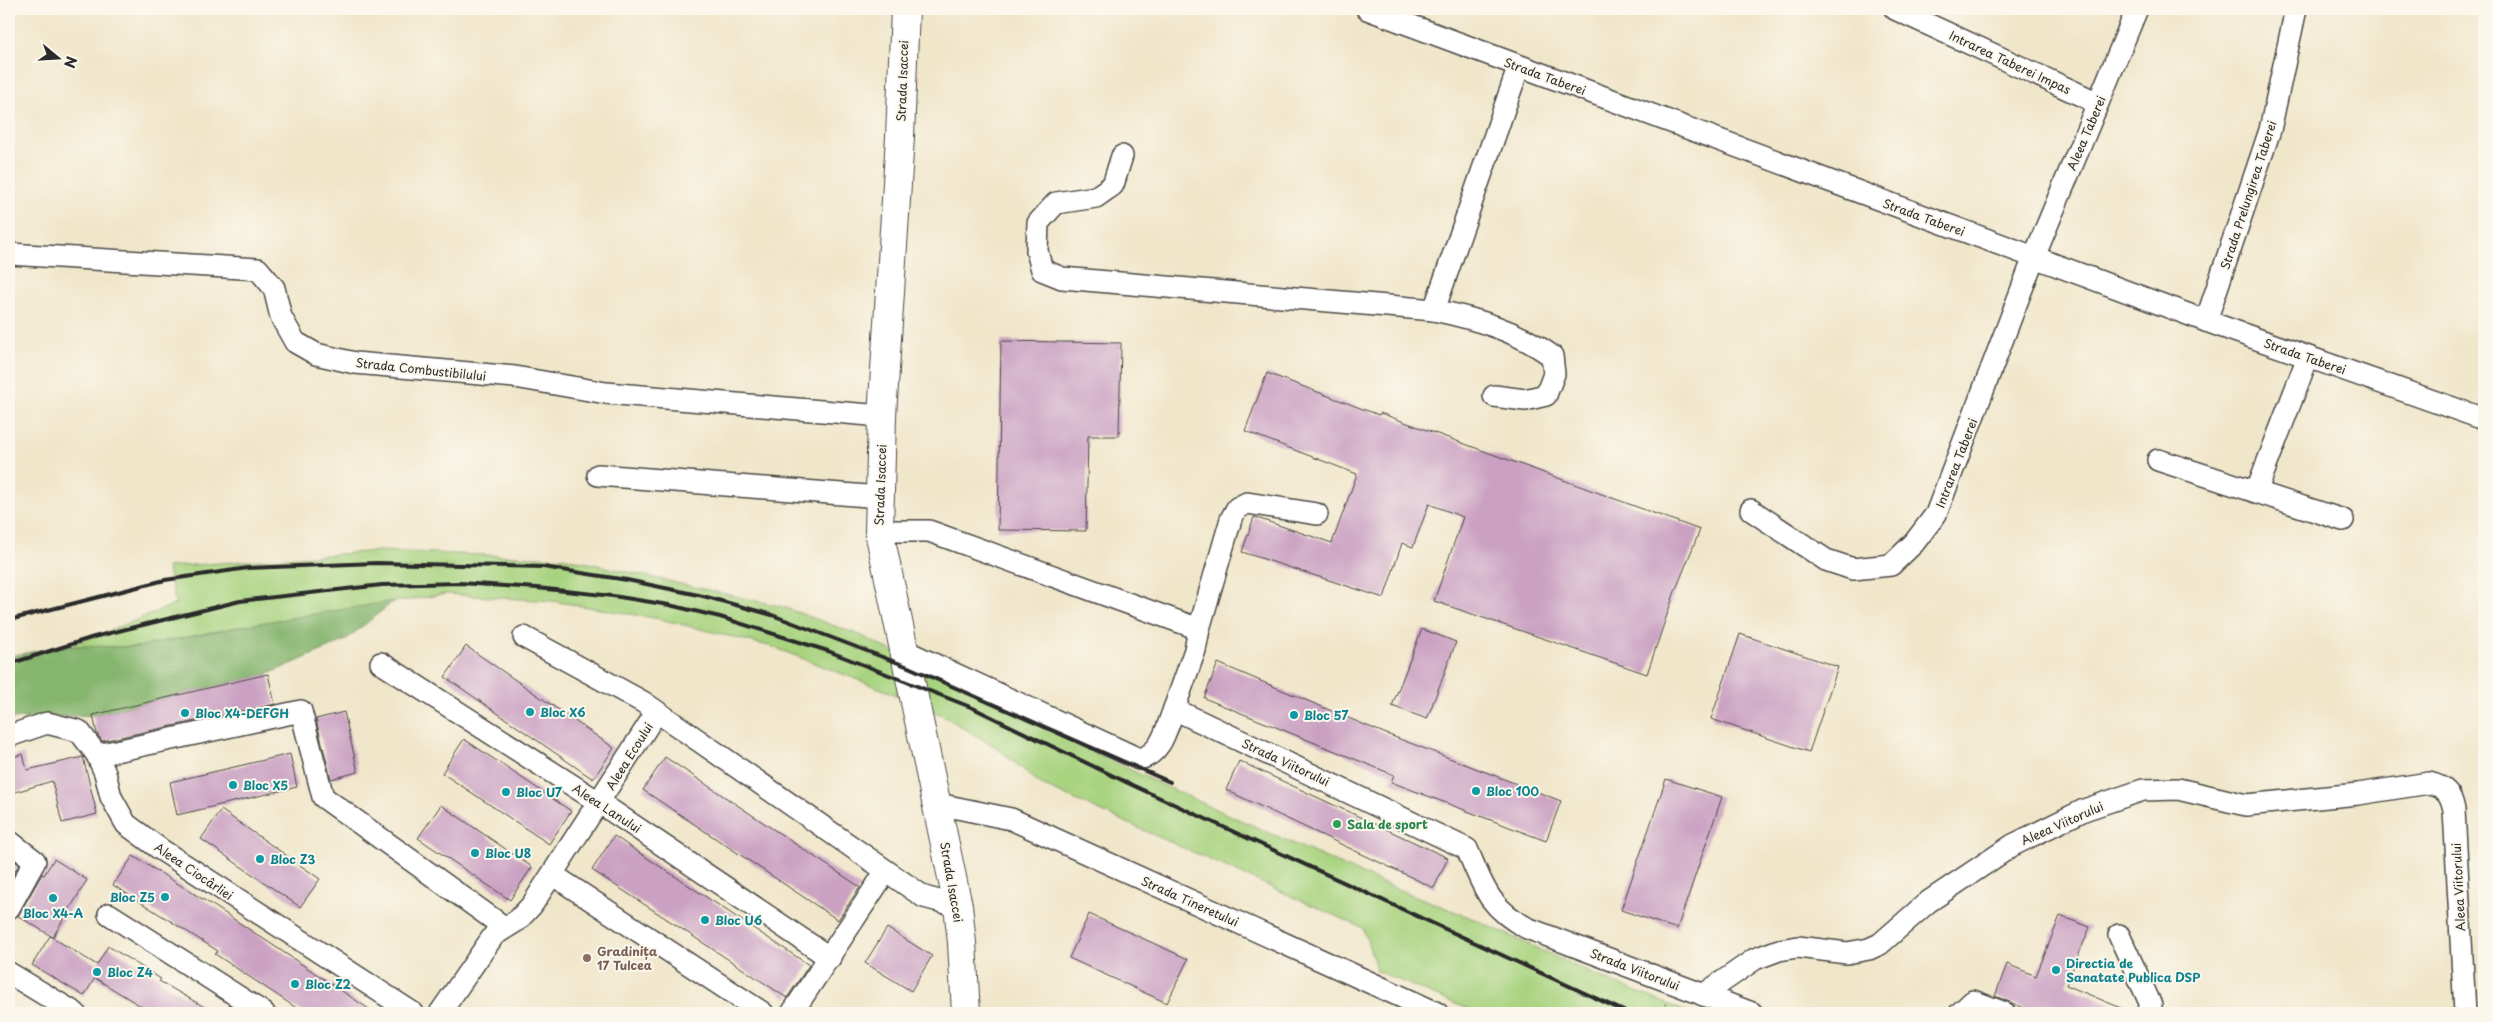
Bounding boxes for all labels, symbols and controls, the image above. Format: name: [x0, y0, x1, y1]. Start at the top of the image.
street label: Intrarea Taberei Impas: [1946, 26, 2074, 98]
north arrow: [32, 32, 82, 82]
street label: Strada Isaccei: [892, 40, 912, 122]
street label: Strada Taberei: [1501, 53, 1589, 99]
text: N: [59, 54, 83, 71]
street label: Aleea Taberei: [2062, 93, 2110, 173]
street label: Strada Prelungirea Taberei: [2215, 118, 2281, 272]
street label: Strada Taberei: [1880, 194, 1968, 240]
street label: Strada Taberei: [2261, 333, 2349, 379]
street label: Strada Combustibilului: [355, 353, 487, 385]
street label: Intrarea Taberei: [1931, 416, 1981, 510]
street label: Strada Isaccei: [870, 444, 890, 526]
place label: Bloc X6: [540, 703, 586, 721]
place label: Bloc X4-DEFGH: [195, 704, 289, 722]
marker: Bloc X6: [524, 706, 536, 718]
place label: Bloc 57: [1304, 706, 1348, 724]
marker: Bloc X4-DEFGH: [179, 707, 191, 719]
marker: Bloc 57: [1288, 709, 1300, 721]
street label: Aleea Ecoului: [601, 719, 657, 793]
street label: Strada Viitorului: [1239, 734, 1333, 790]
place label: Bloc X5: [243, 776, 288, 794]
marker: Bloc X5: [227, 779, 239, 791]
street label: Aleea Lanului: [569, 779, 645, 837]
place label: Bloc 100: [1486, 782, 1539, 800]
place label: Bloc U7: [516, 783, 562, 801]
marker: Bloc 100: [1470, 785, 1482, 797]
marker: Bloc U7: [500, 786, 512, 798]
street label: Aleea Viitorului: [2018, 797, 2106, 849]
place label: Sala de sport: [1347, 815, 1428, 833]
marker: Sala de sport: [1331, 818, 1343, 830]
street label: Aleea Ciocârliei: [151, 838, 237, 904]
street label: Strada Isaccei: [936, 840, 968, 924]
street label: Aleea Viitorului: [2447, 842, 2469, 932]
place label: Bloc U8: [485, 844, 531, 862]
marker: Bloc U8: [469, 847, 481, 859]
place label: Bloc Z3: [270, 850, 315, 868]
marker: Bloc Z3: [254, 853, 266, 865]
street label: Strada Tineretului: [1138, 871, 1242, 931]
place label: Bloc Z5: [110, 888, 155, 906]
marker: Bloc Z5: [159, 891, 171, 903]
marker: Bloc X4-A: [47, 892, 59, 904]
place label: Bloc X4-A: [23, 904, 84, 922]
place label: Bloc U6: [715, 911, 763, 929]
marker: Bloc U6: [699, 914, 711, 926]
place label: Gradinița 17 Tulcea: [597, 942, 658, 974]
street label: Strada Viitorului: [1587, 944, 1683, 994]
marker: Gradinița 17 Tulcea: [581, 952, 593, 964]
place label: Directia de Sanatate Publica DSP: [2066, 954, 2200, 986]
place label: Bloc Z4: [107, 963, 153, 981]
marker: Directia de Sanatate Publica DSP: [2050, 964, 2062, 976]
marker: Bloc Z4: [91, 966, 103, 978]
place label: Bloc Z2: [305, 975, 352, 993]
marker: Bloc Z2: [289, 978, 301, 990]

